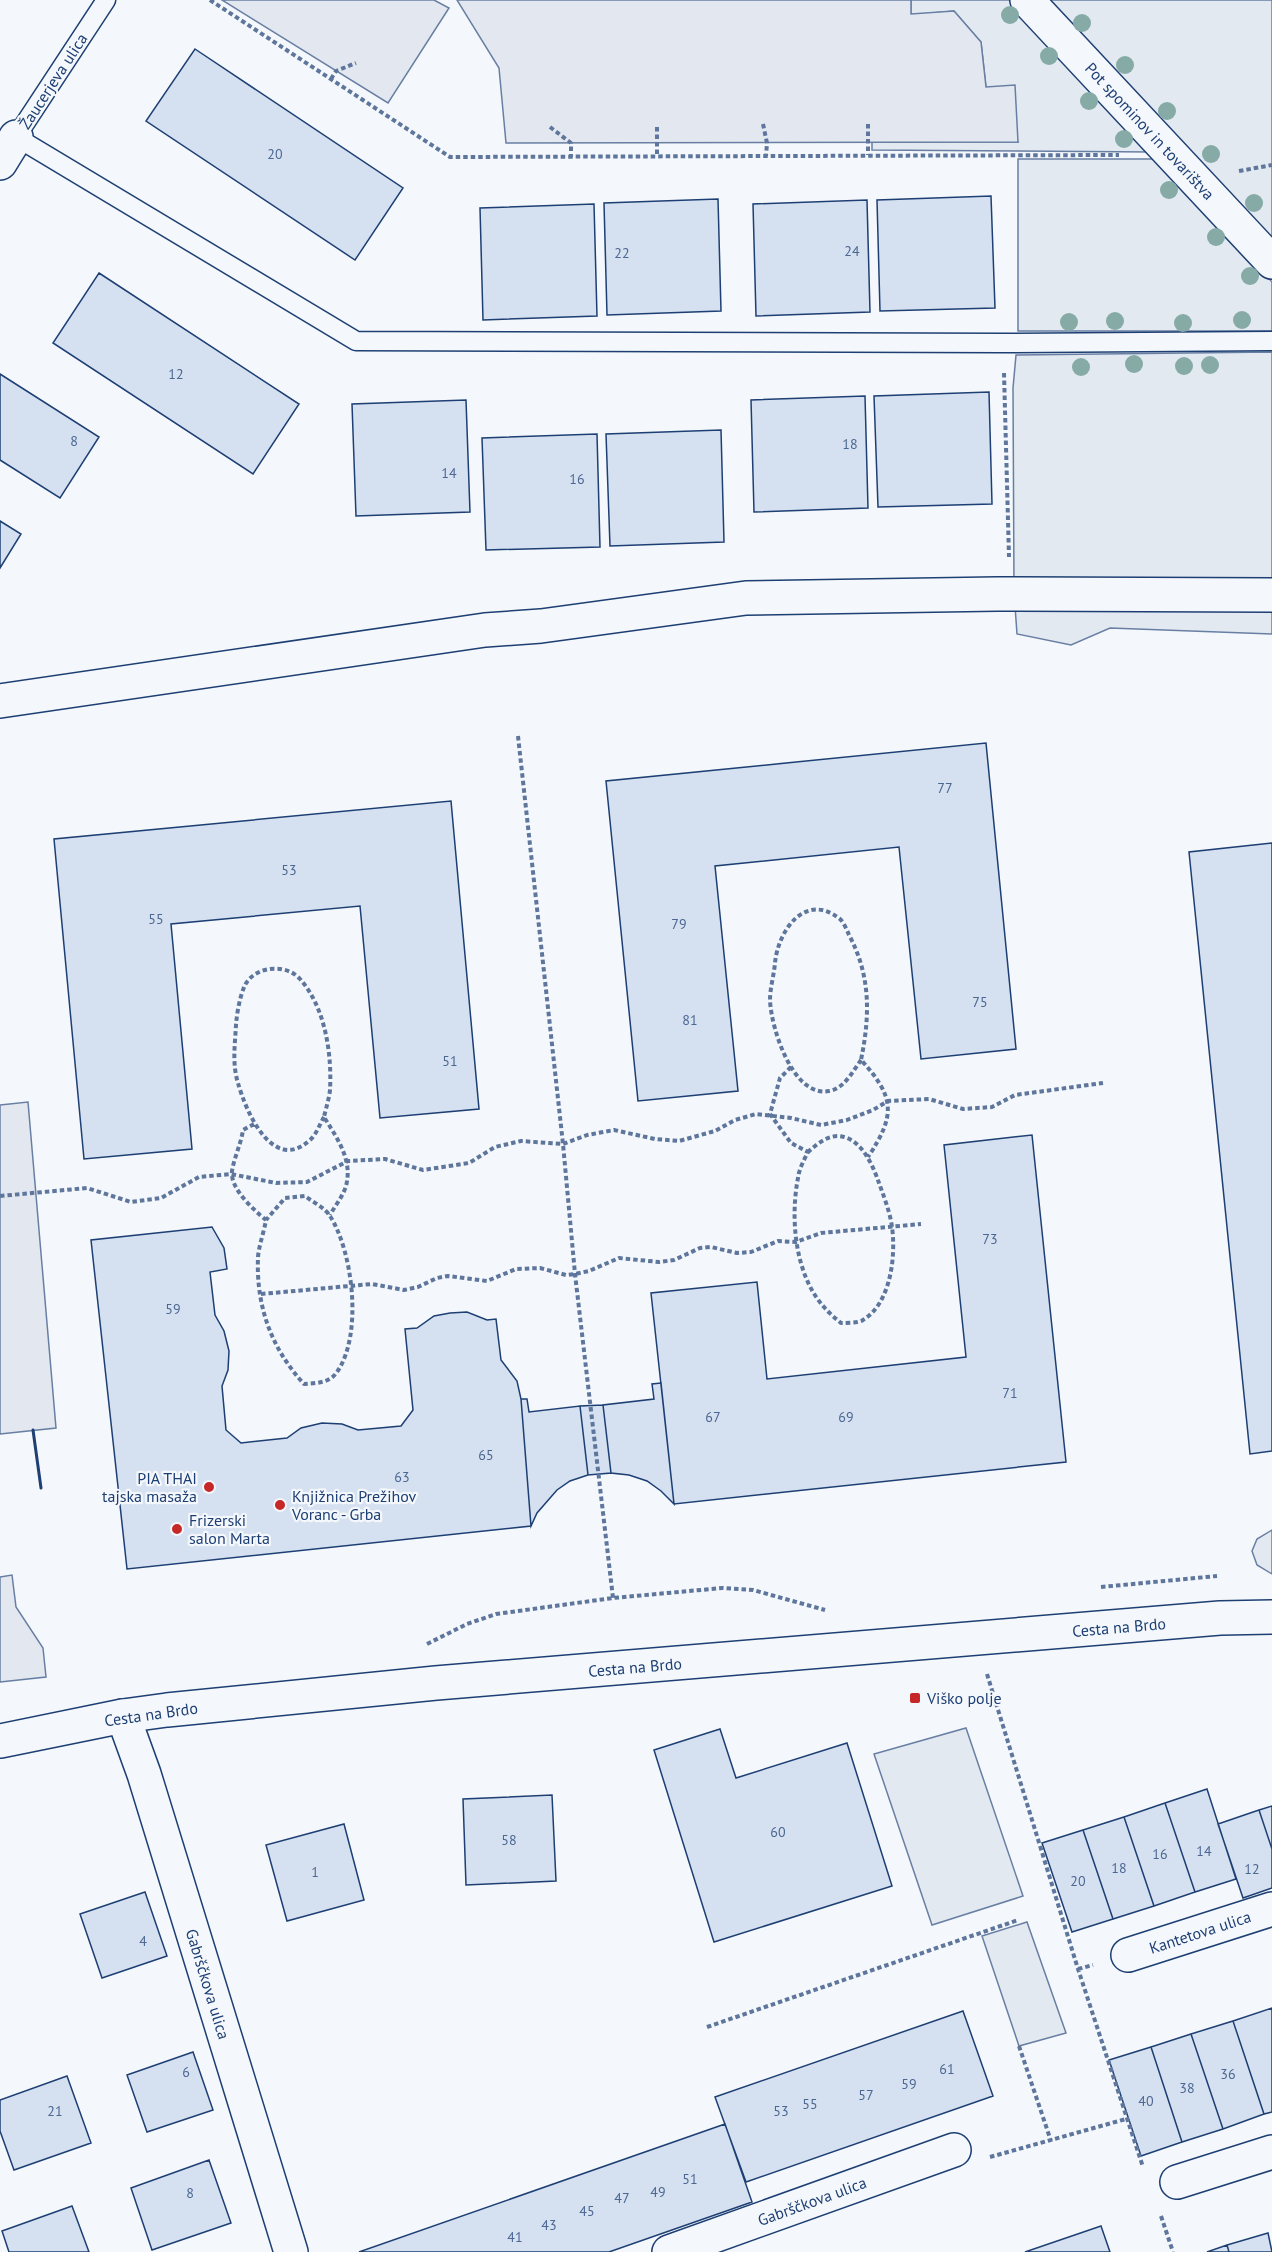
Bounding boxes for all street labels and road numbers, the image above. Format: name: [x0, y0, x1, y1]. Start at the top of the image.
street label: Žaucerjeva ulica: [15, 29, 91, 133]
street label: Pot spominov in tovarištva: [1081, 58, 1219, 204]
street label: Cesta na Brdo: [1071, 1613, 1167, 1641]
street label: Cesta na Brdo: [587, 1653, 683, 1681]
street label: Cesta na Brdo: [103, 1698, 199, 1730]
street label: Kantetova ulica: [1147, 1906, 1253, 1958]
street label: Gabrščkova ulica: [182, 1926, 234, 2042]
street label: Gabrščkova ulica: [755, 2172, 869, 2230]

